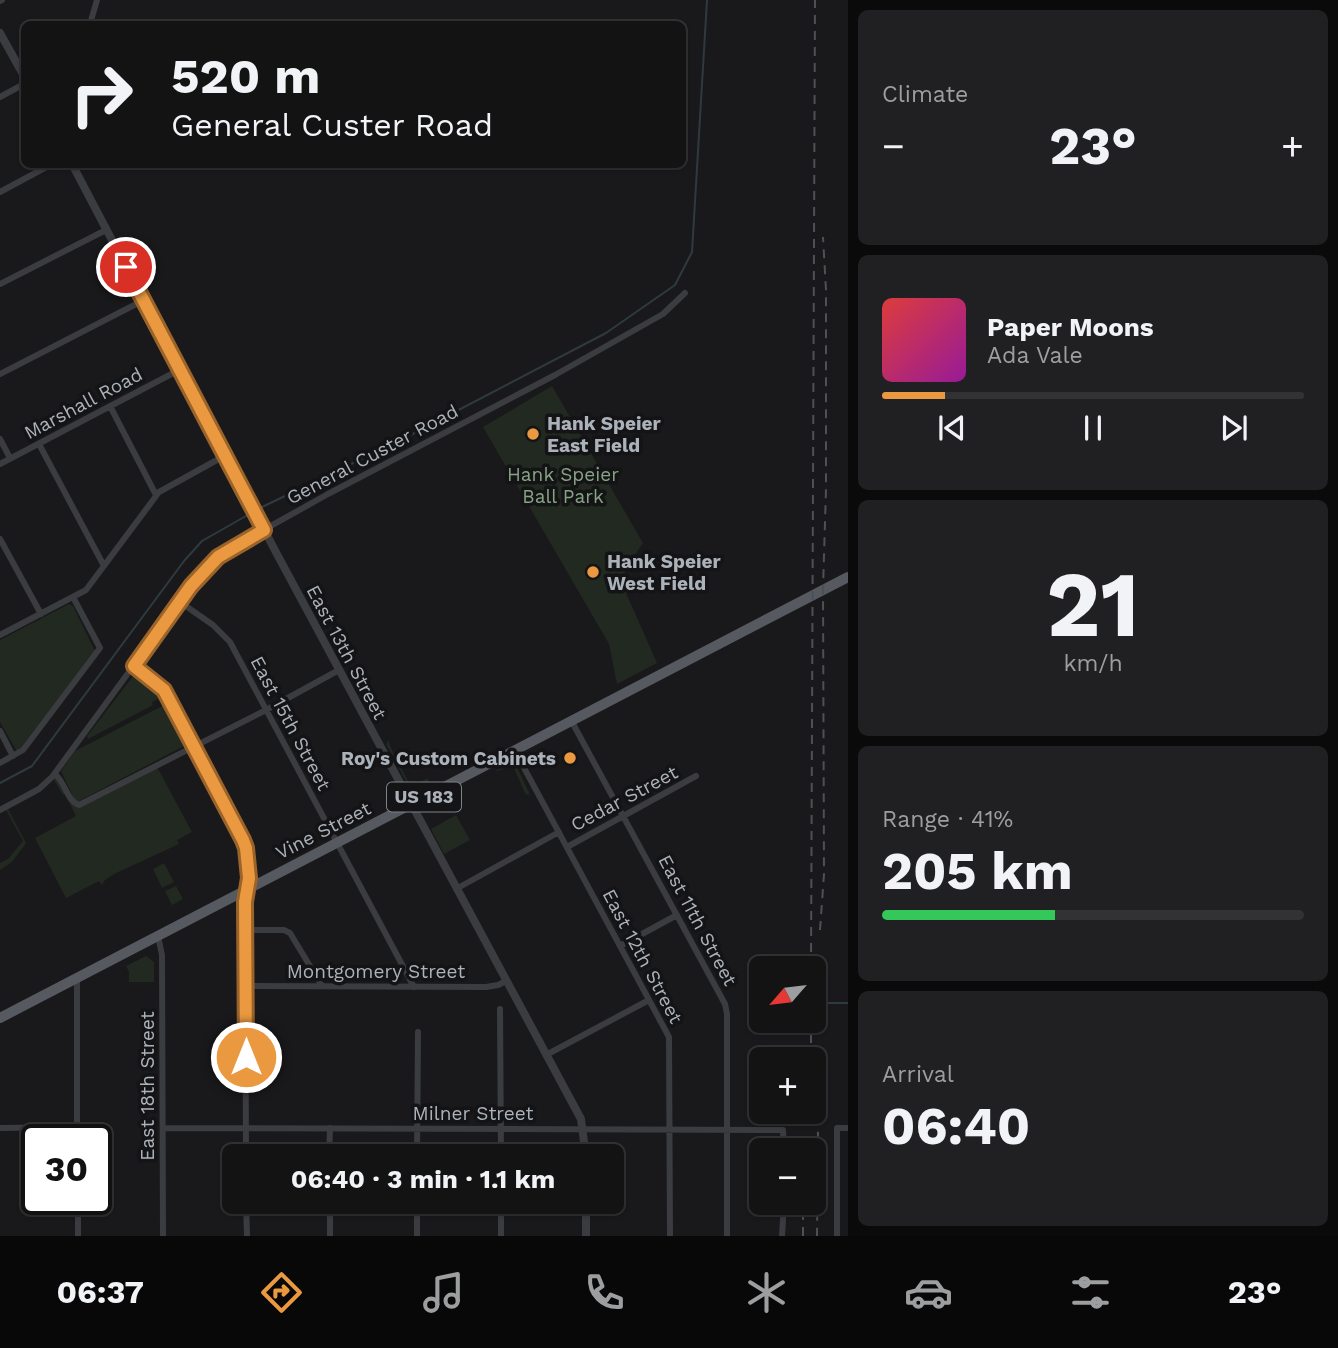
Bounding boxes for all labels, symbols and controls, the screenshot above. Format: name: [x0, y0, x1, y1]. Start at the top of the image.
text: 520 m: [171, 47, 320, 105]
icon: right: [56, 49, 147, 140]
text: Climate: [882, 81, 968, 108]
text: General Custer Road: [171, 106, 493, 144]
text: 23°: [1049, 116, 1137, 177]
text: −: [882, 124, 905, 168]
text: +: [1281, 124, 1304, 168]
pin: [96, 237, 156, 297]
icon: arrive: [107, 248, 145, 286]
text: Paper Moons: [987, 312, 1154, 342]
text: Ada Vale: [987, 342, 1083, 369]
street label: Marshall Road: [20, 363, 146, 444]
street label: General Custer Road: [282, 399, 462, 509]
icon: previous: [933, 409, 971, 447]
icon: pause: [1074, 409, 1112, 447]
icon: next: [1215, 409, 1253, 447]
place label: Hank Speier East Field: [547, 412, 661, 457]
marker: Hank Speier East Field: [525, 426, 541, 442]
park label: Hank Speier Ball Park: [507, 463, 619, 508]
place label: Hank Speier West Field: [607, 550, 721, 595]
text: 21: [1046, 551, 1140, 658]
marker: Hank Speier West Field: [585, 564, 601, 580]
street label: East 13th Street: [301, 581, 392, 723]
text: km/h: [1063, 650, 1123, 677]
street label: East 15th Street: [245, 652, 336, 794]
place label: Roy's Custom Cabinets: [341, 747, 556, 770]
marker: Roy's Custom Cabinets: [562, 750, 578, 766]
street label: Cedar Street: [567, 761, 682, 836]
road number: US 183: [387, 782, 461, 812]
street label: Vine Street: [272, 797, 375, 864]
text: Range · 41%: [882, 806, 1013, 833]
text: 205 km: [882, 841, 1073, 902]
street label: East 11th Street: [653, 851, 742, 990]
street label: East 12th Street: [597, 885, 688, 1027]
north arrow: [749, 956, 826, 1032]
map controls: [749, 956, 826, 1215]
street label: Montgomery Street: [287, 960, 465, 983]
street label: East 18th Street: [136, 1011, 159, 1161]
position arrow: [209, 1020, 283, 1094]
button: +: [749, 1047, 826, 1124]
text: Arrival: [882, 1061, 954, 1088]
text: 06:40: [882, 1096, 1030, 1157]
street label: Milner Street: [413, 1102, 533, 1125]
speed limit sign: 30: [21, 1124, 112, 1215]
button: −: [749, 1138, 826, 1215]
text: 06:40 · 3 min · 1.1 km: [291, 1164, 555, 1194]
icon: directions: [257, 1268, 306, 1317]
icon: music: [419, 1268, 468, 1317]
icon: phone: [580, 1268, 629, 1317]
icon: climate: [742, 1268, 791, 1317]
icon: car: [904, 1268, 953, 1317]
icon: filters: [1066, 1268, 1115, 1317]
text: 06:37: [56, 1273, 144, 1311]
text: 23°: [1228, 1273, 1282, 1311]

